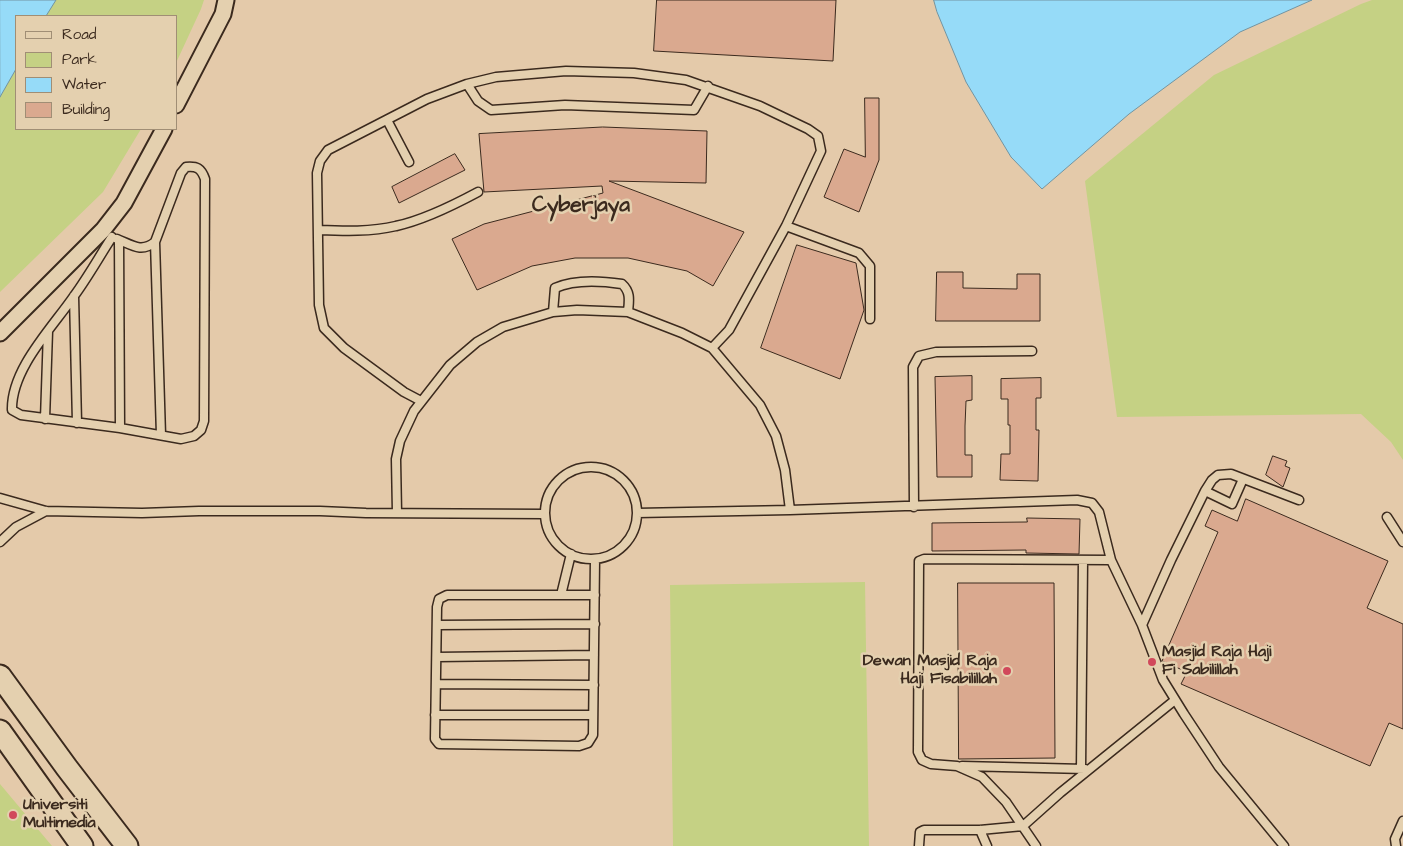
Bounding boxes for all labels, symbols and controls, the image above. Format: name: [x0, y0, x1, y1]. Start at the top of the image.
legend: [15, 15, 178, 130]
text: Road: [62, 24, 96, 45]
text: Park: [62, 49, 97, 70]
text: Water: [62, 74, 106, 95]
text: Building: [62, 99, 110, 120]
district label: Cyberjaya: [532, 194, 630, 220]
place label: Masjid Raja Haji Fi Sabilillah: [1162, 643, 1271, 681]
place label: Dewan Masjid Raja Haji Fisabilillah: [863, 652, 997, 690]
marker: Masjid Raja Haji Fi Sabilillah: [1146, 656, 1158, 668]
marker: Dewan Masjid Raja Haji Fisabilillah: [1001, 665, 1013, 677]
place label: Universiti Multimedia: [23, 796, 96, 834]
marker: Universiti Multimedia: [7, 809, 19, 821]

